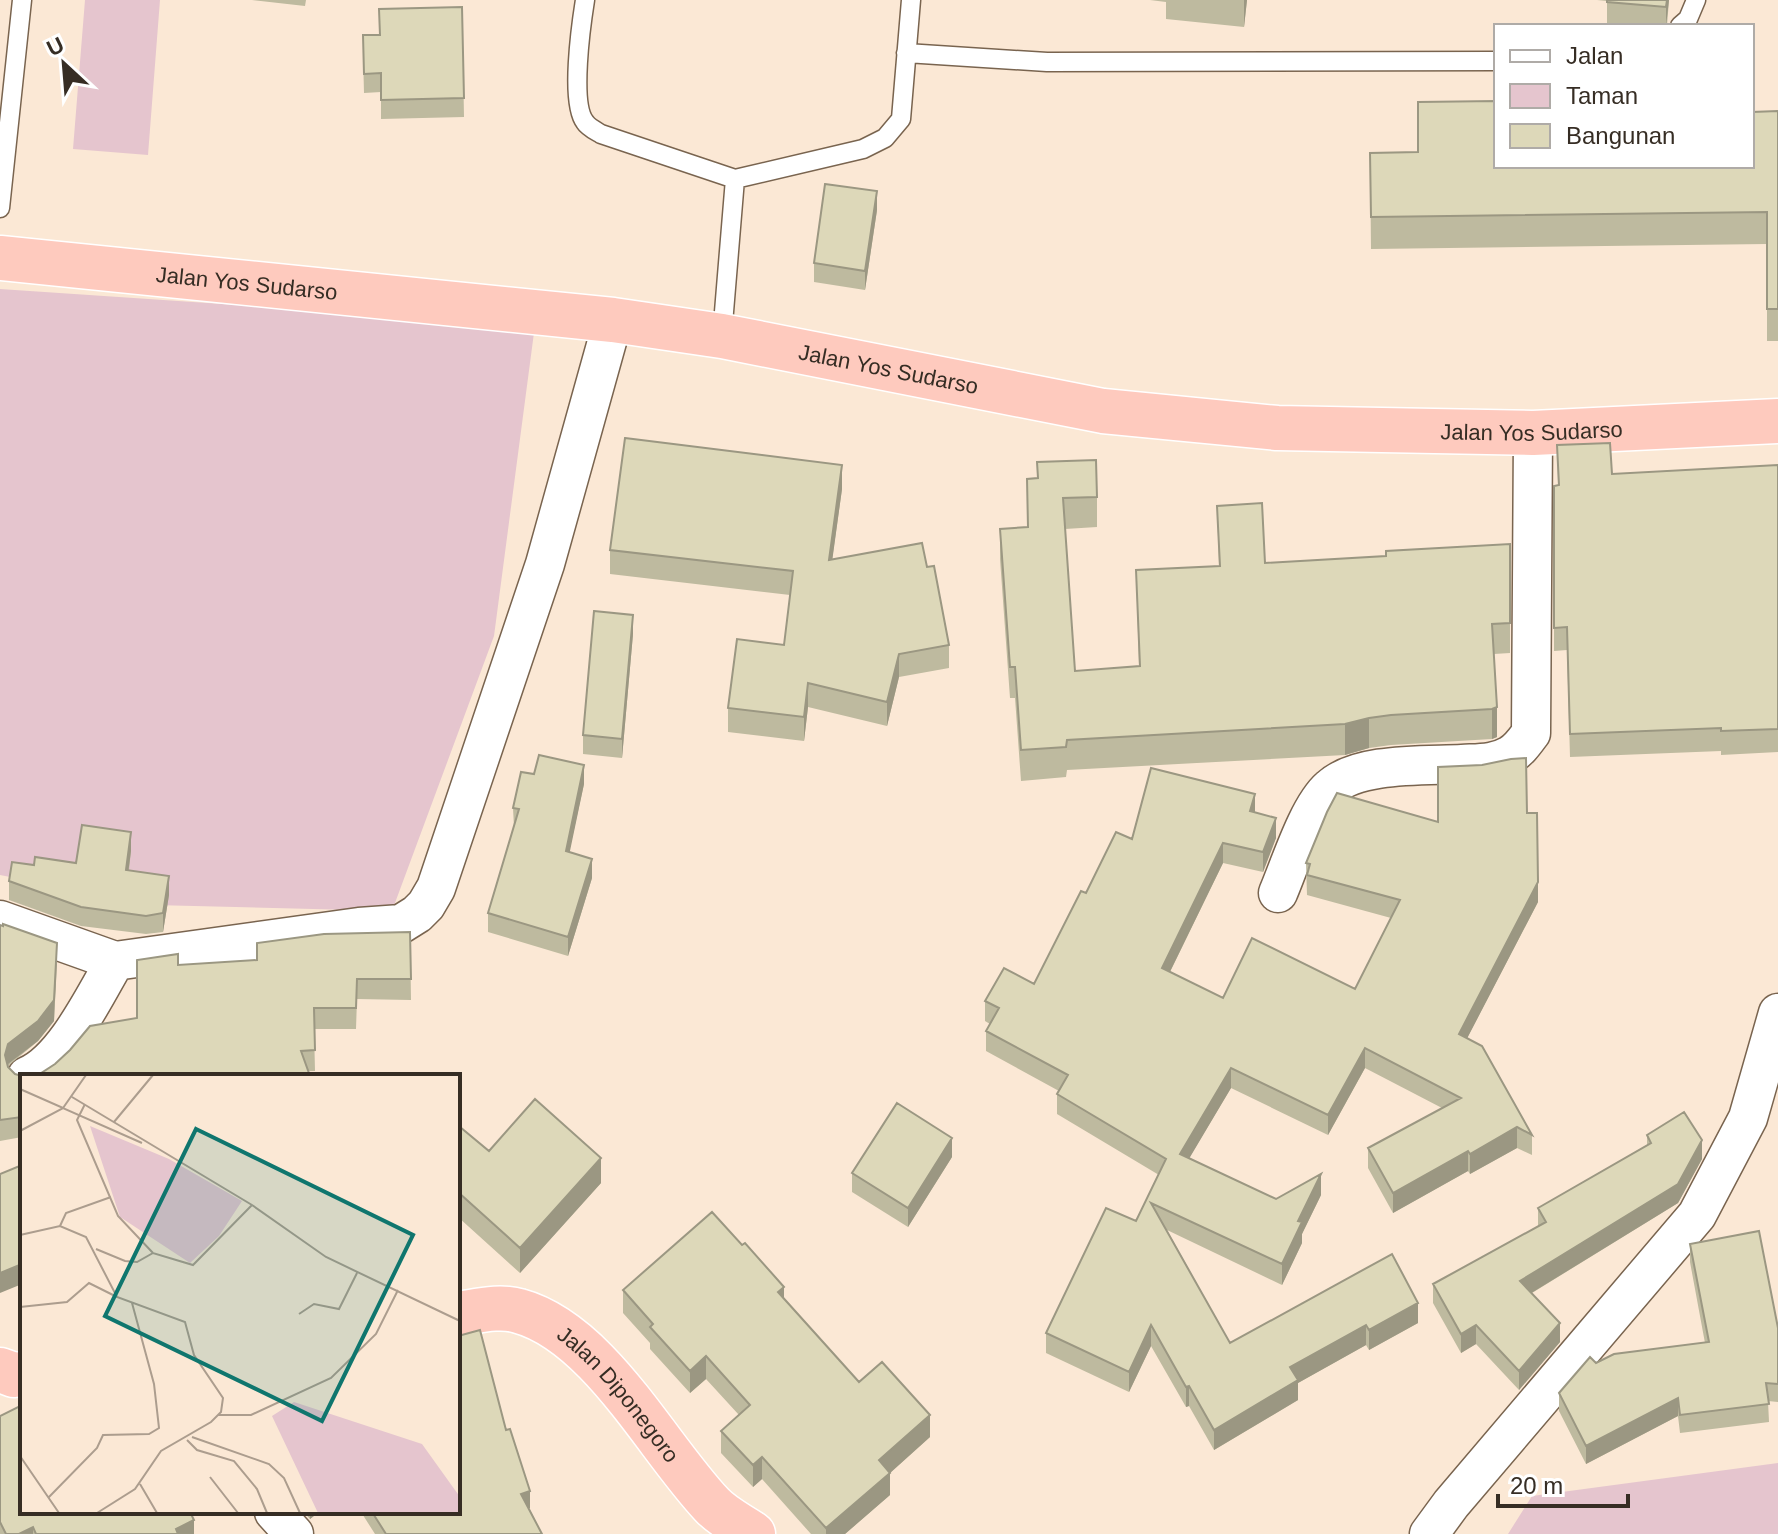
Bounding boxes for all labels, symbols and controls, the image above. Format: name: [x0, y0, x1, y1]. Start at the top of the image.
north arrow: [24, 24, 104, 104]
legend: [1494, 24, 1754, 168]
text: U: [43, 32, 68, 61]
text: Jalan: [1566, 42, 1623, 69]
text: Taman: [1566, 82, 1638, 109]
text: Bangunan: [1566, 122, 1675, 149]
street label: Jalan Yos Sudarso: [155, 261, 339, 305]
street label: Jalan Yos Sudarso: [797, 339, 980, 399]
street label: Jalan Yos Sudarso: [1440, 416, 1623, 446]
inset map: [20, 1074, 460, 1514]
street label: Jalan Diponegoro: [553, 1321, 685, 1467]
scale bar: [1498, 1458, 1628, 1508]
text: 20 m: [1510, 1472, 1563, 1499]

